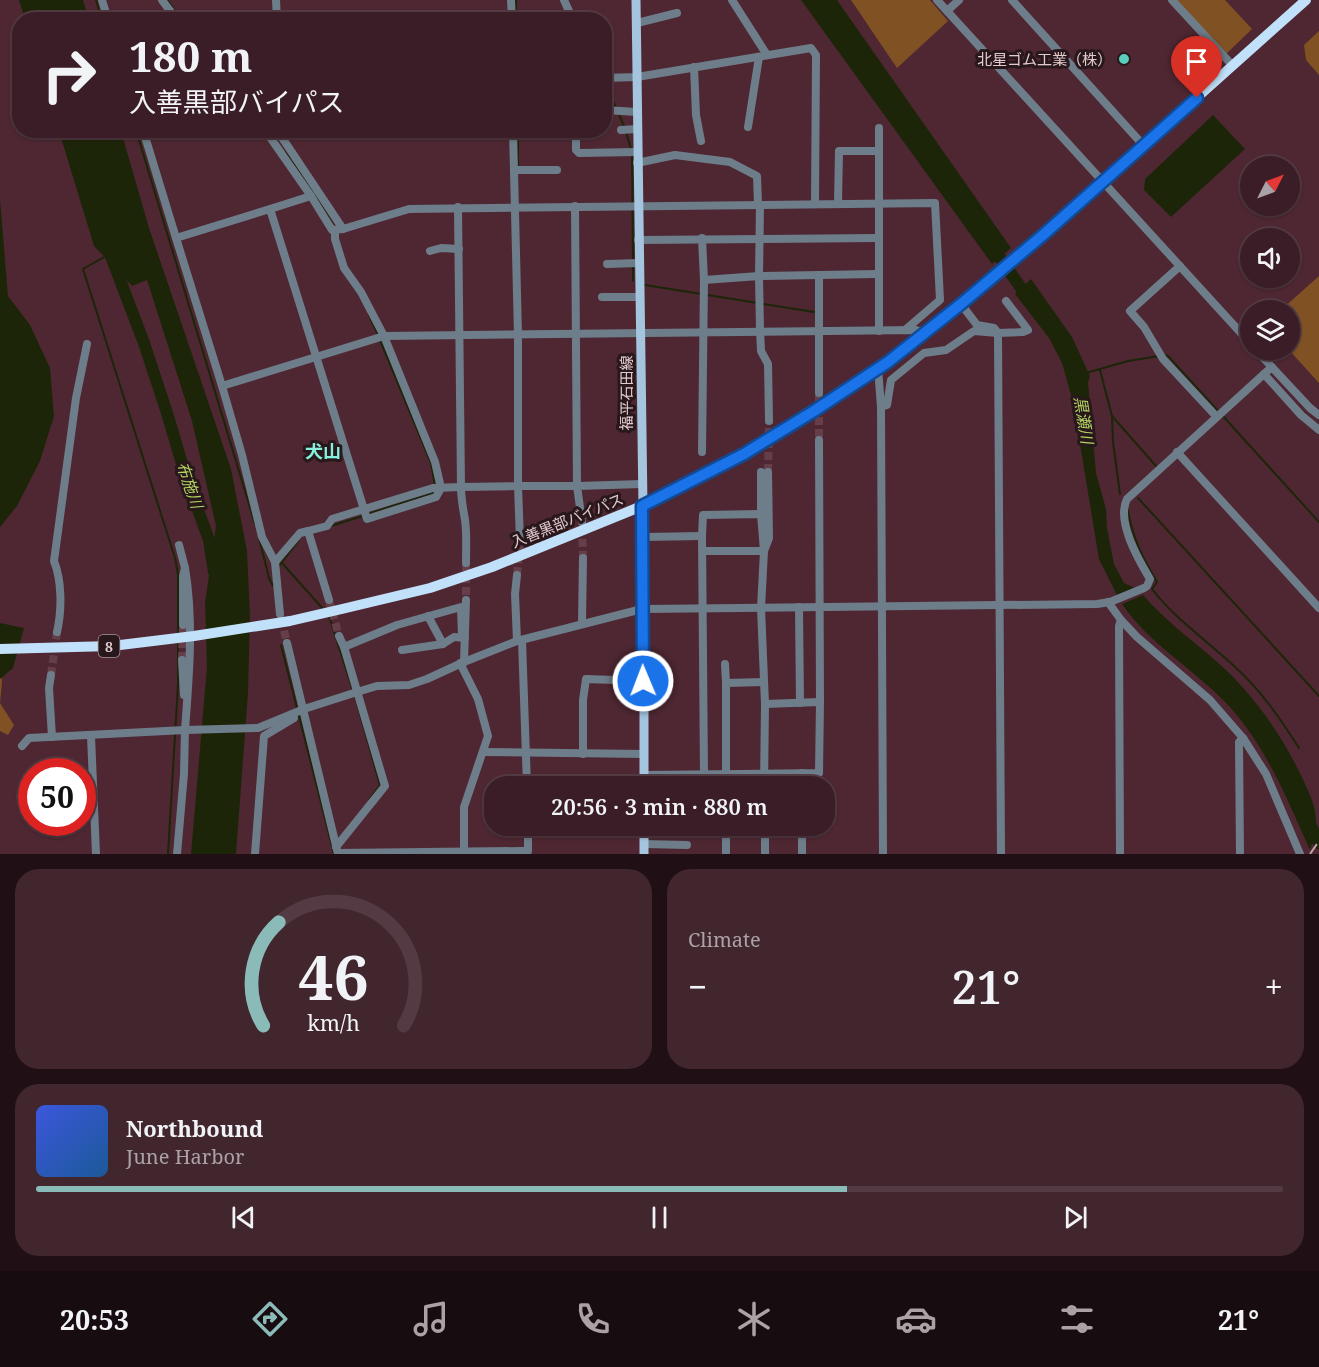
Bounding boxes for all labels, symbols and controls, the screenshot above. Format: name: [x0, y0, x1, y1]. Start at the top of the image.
text: 180 m: [129, 27, 253, 84]
icon: right: [30, 36, 108, 114]
pin: [1171, 36, 1222, 98]
icon: arrive: [1180, 45, 1213, 78]
place label: 北星ゴム工業（株）: [977, 49, 1112, 69]
marker: 北星ゴム工業（株）: [1117, 52, 1131, 66]
text: 入善黒部バイパス: [129, 83, 344, 120]
north arrow: [1240, 156, 1300, 216]
map controls: [1240, 156, 1300, 360]
button: sound: [1240, 228, 1300, 288]
button: layers: [1240, 300, 1300, 360]
street label: 福平石田線: [616, 355, 636, 431]
water label: 黒瀬川: [1069, 395, 1099, 447]
district label: 犬山: [305, 439, 341, 463]
water label: 布施川: [172, 459, 209, 513]
street label: 入善黒部バイパス: [508, 488, 626, 552]
road number: 8: [98, 635, 120, 657]
position arrow: [611, 649, 675, 713]
speed limit sign: 50: [18, 758, 96, 836]
text: 20:56 · 3 min · 880 m: [551, 791, 768, 821]
text: Climate: [688, 926, 761, 953]
text: 46: [298, 933, 369, 1018]
text: 21°: [951, 956, 1020, 1017]
text: −: [688, 964, 707, 1009]
text: +: [1265, 964, 1283, 1009]
text: km/h: [307, 1008, 360, 1037]
text: Northbound: [126, 1113, 263, 1143]
text: June Harbor: [126, 1143, 244, 1170]
icon: previous: [227, 1201, 260, 1234]
icon: pause: [643, 1201, 676, 1234]
icon: next: [1059, 1201, 1092, 1234]
icon: directions: [249, 1298, 291, 1340]
icon: music: [410, 1298, 452, 1340]
icon: phone: [572, 1298, 614, 1340]
icon: climate: [733, 1298, 775, 1340]
icon: car: [895, 1298, 937, 1340]
icon: filters: [1056, 1298, 1098, 1340]
text: 20:53: [60, 1301, 129, 1338]
text: 21°: [1218, 1301, 1259, 1338]

